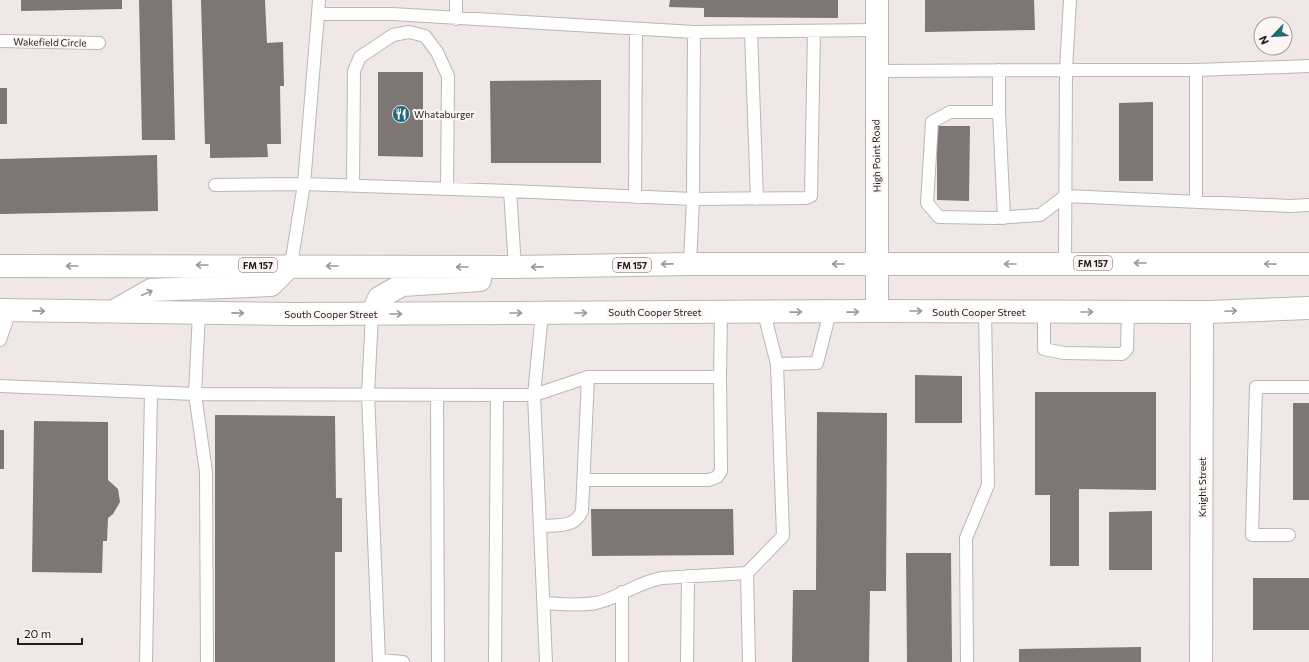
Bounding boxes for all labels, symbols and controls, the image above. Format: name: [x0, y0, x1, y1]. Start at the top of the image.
north arrow: [1253, 16, 1293, 56]
text: N: [1256, 34, 1271, 47]
street label: Wakefield Circle: [13, 35, 87, 49]
restaurant icon: Whataburger: [391, 104, 411, 124]
place label: Whataburger: [414, 108, 475, 120]
street label: High Point Road: [869, 119, 883, 193]
road number: FM 157: [1074, 256, 1112, 270]
road number: FM 157: [239, 258, 277, 272]
road number: FM 157: [613, 258, 651, 272]
one-way arrow: [1134, 259, 1147, 267]
one-way arrow: [661, 260, 674, 268]
one-way arrow: [832, 260, 845, 268]
one-way arrow: [1004, 260, 1017, 268]
one-way arrow: [1264, 260, 1277, 268]
one-way arrow: [196, 261, 209, 269]
one-way arrow: [66, 262, 79, 270]
one-way arrow: [326, 262, 339, 270]
one-way arrow: [456, 263, 469, 270]
one-way arrow: [531, 263, 544, 270]
one-way arrow: [141, 289, 153, 296]
street label: South Cooper Street: [608, 306, 702, 318]
street label: South Cooper Street: [932, 306, 1026, 318]
one-way arrow: [32, 307, 45, 315]
one-way arrow: [909, 307, 922, 315]
one-way arrow: [1224, 307, 1237, 315]
street label: South Cooper Street: [284, 308, 378, 320]
one-way arrow: [789, 308, 802, 316]
one-way arrow: [846, 308, 859, 316]
one-way arrow: [1080, 308, 1093, 316]
one-way arrow: [231, 309, 244, 317]
one-way arrow: [509, 309, 522, 317]
one-way arrow: [574, 309, 587, 317]
one-way arrow: [389, 310, 402, 318]
street label: Knight Street: [1196, 457, 1208, 517]
scale bar: [18, 620, 82, 646]
text: 20 m: [24, 626, 51, 640]

